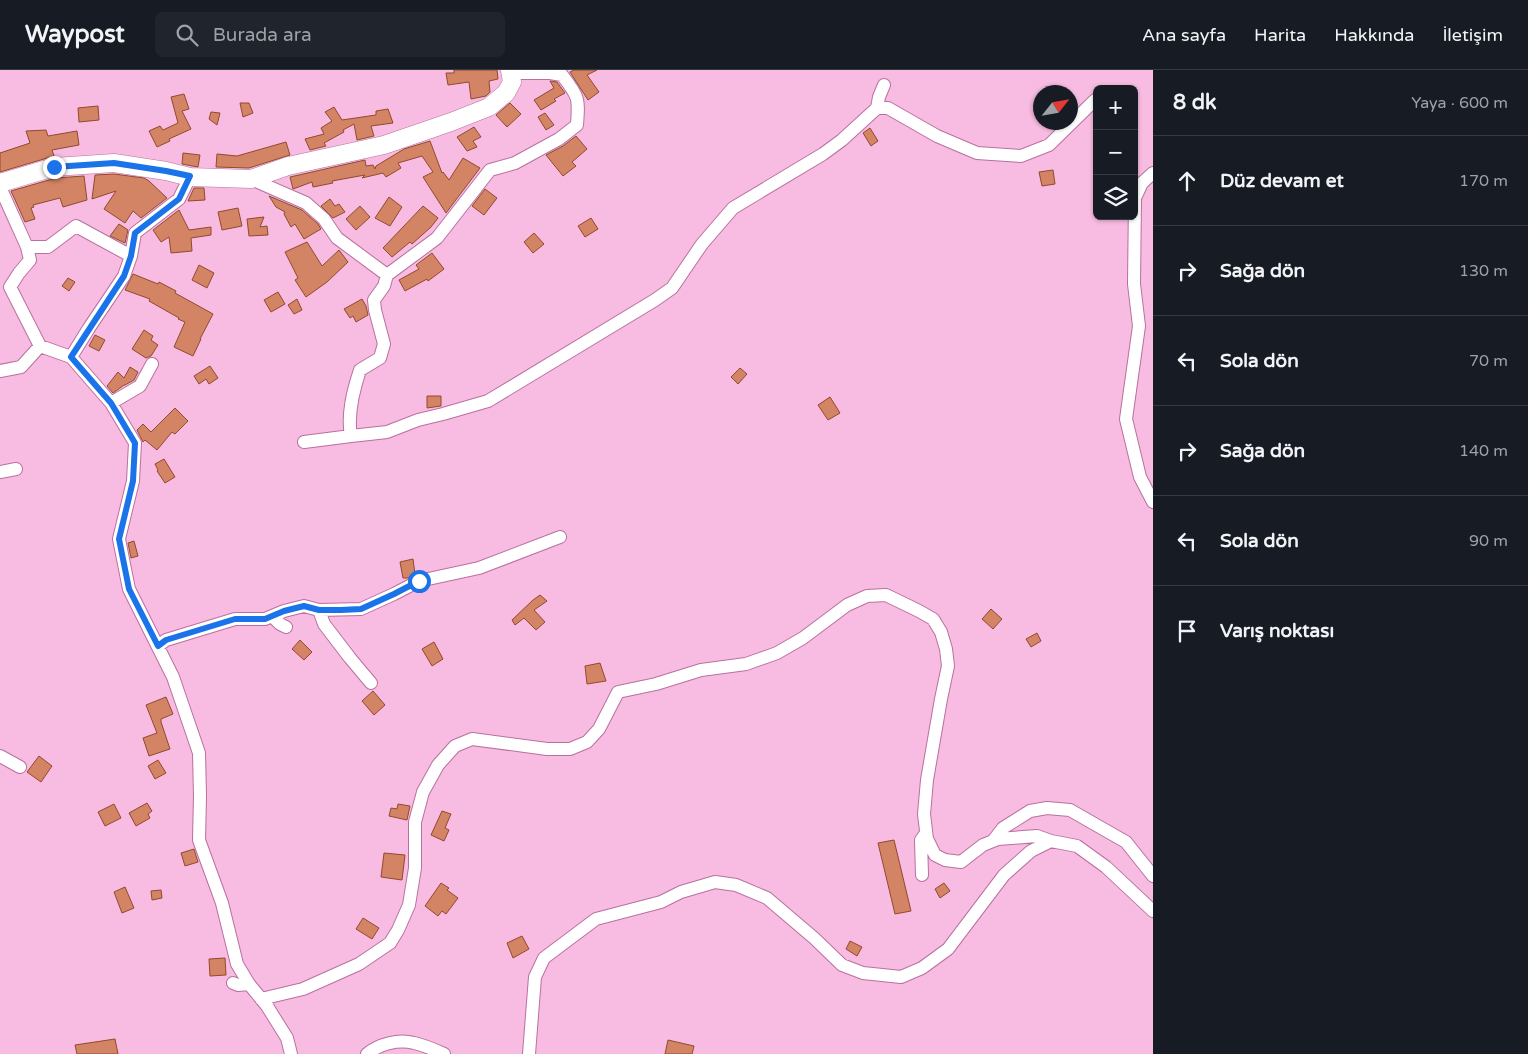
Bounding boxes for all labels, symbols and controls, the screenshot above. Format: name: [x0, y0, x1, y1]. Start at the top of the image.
search box: [155, 12, 505, 57]
text: Waypost: [25, 20, 125, 49]
icon: search: [173, 21, 201, 49]
text: Burada ara: [213, 24, 312, 46]
text: Ana sayfa: [1142, 24, 1226, 46]
text: Harita: [1254, 24, 1306, 46]
text: Hakkında: [1334, 24, 1414, 46]
text: İletişim: [1442, 24, 1503, 46]
north arrow: [1033, 85, 1078, 130]
map controls: [1093, 85, 1138, 220]
button: +: [1093, 85, 1138, 130]
text: 8 dk: [1173, 90, 1216, 115]
text: Yaya · 600 m: [1411, 93, 1508, 113]
button: −: [1093, 130, 1138, 175]
route end: [43, 156, 66, 179]
icon: ahead: [1173, 167, 1201, 195]
text: Düz devam et: [1220, 170, 1344, 192]
text: 170 m: [1459, 171, 1508, 191]
button: layers: [1093, 175, 1138, 220]
icon: right: [1173, 257, 1201, 285]
text: Sağa dön: [1220, 260, 1305, 282]
text: 130 m: [1459, 261, 1508, 281]
icon: left: [1173, 347, 1201, 375]
text: Sola dön: [1220, 350, 1299, 372]
text: 70 m: [1469, 351, 1508, 371]
icon: right: [1173, 437, 1201, 465]
text: Sağa dön: [1220, 440, 1305, 462]
text: 140 m: [1459, 441, 1508, 461]
icon: left: [1173, 527, 1201, 555]
text: Sola dön: [1220, 530, 1299, 552]
text: 90 m: [1469, 531, 1508, 551]
route start: [408, 570, 431, 593]
icon: arrive: [1173, 617, 1201, 645]
text: Varış noktası: [1220, 620, 1334, 642]

